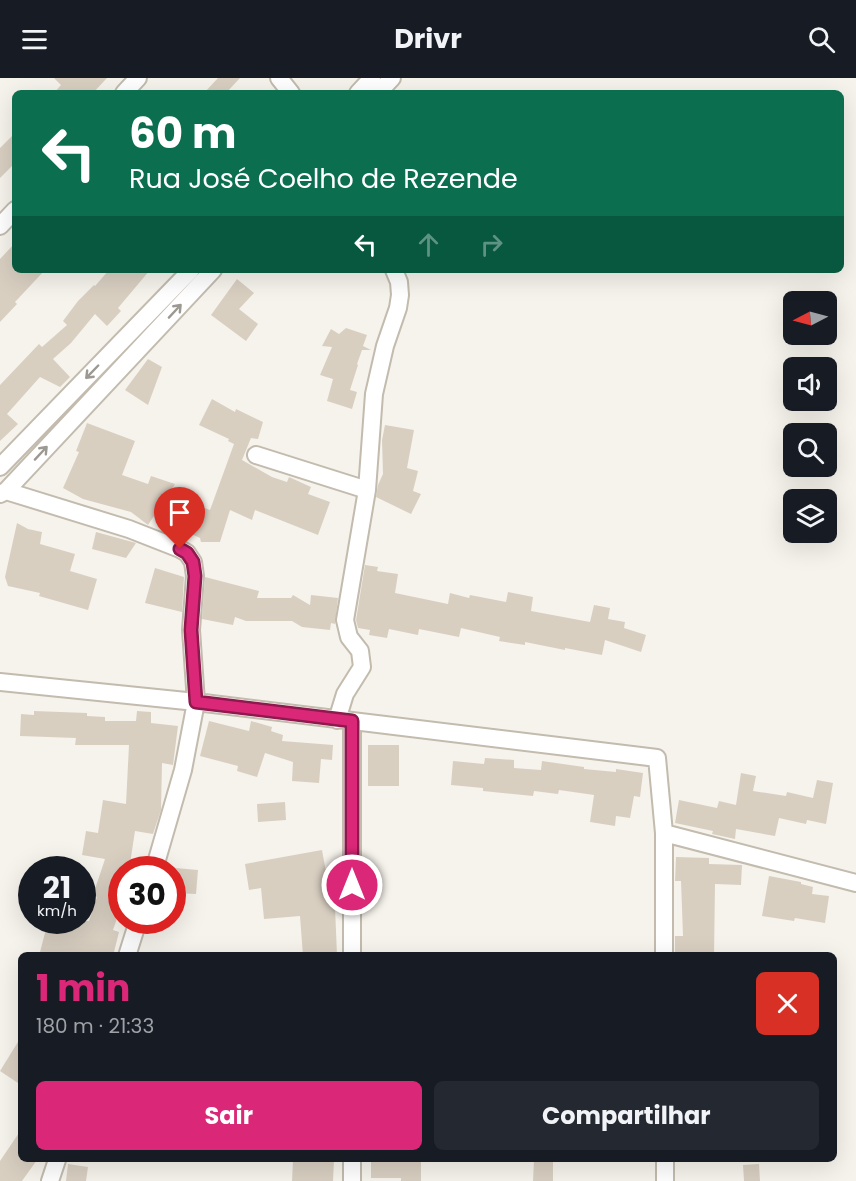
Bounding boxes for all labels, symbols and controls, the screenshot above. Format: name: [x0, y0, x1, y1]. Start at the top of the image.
text: Drivr: [394, 20, 462, 57]
icon: menu: [18, 23, 51, 56]
icon: search: [805, 23, 838, 56]
text: 60 m: [129, 104, 237, 163]
icon: left: [30, 114, 108, 192]
text: Rua José Coelho de Rezende: [129, 160, 518, 197]
icon: left: [349, 228, 382, 261]
icon: ahead: [412, 228, 445, 261]
icon: right: [475, 228, 508, 261]
north arrow: [783, 291, 837, 345]
map controls: [783, 291, 837, 543]
one-way arrow: [168, 304, 182, 319]
button: sound: [783, 357, 837, 411]
one-way arrow: [84, 365, 99, 380]
button: search: [783, 423, 837, 477]
one-way arrow: [34, 446, 49, 461]
pin: [154, 487, 205, 549]
button: layers: [783, 489, 837, 543]
icon: arrive: [163, 496, 196, 529]
position arrow: [320, 853, 384, 917]
speed limit sign: 30: [108, 856, 186, 934]
text: 21: [43, 866, 71, 909]
text: km/h: [37, 900, 77, 921]
text: 1 min: [36, 963, 130, 1014]
button: close: [756, 972, 819, 1035]
text: 180 m · 21:33: [36, 1012, 154, 1040]
button: Sair: [36, 1081, 422, 1150]
button: Compartilhar: [434, 1081, 819, 1150]

